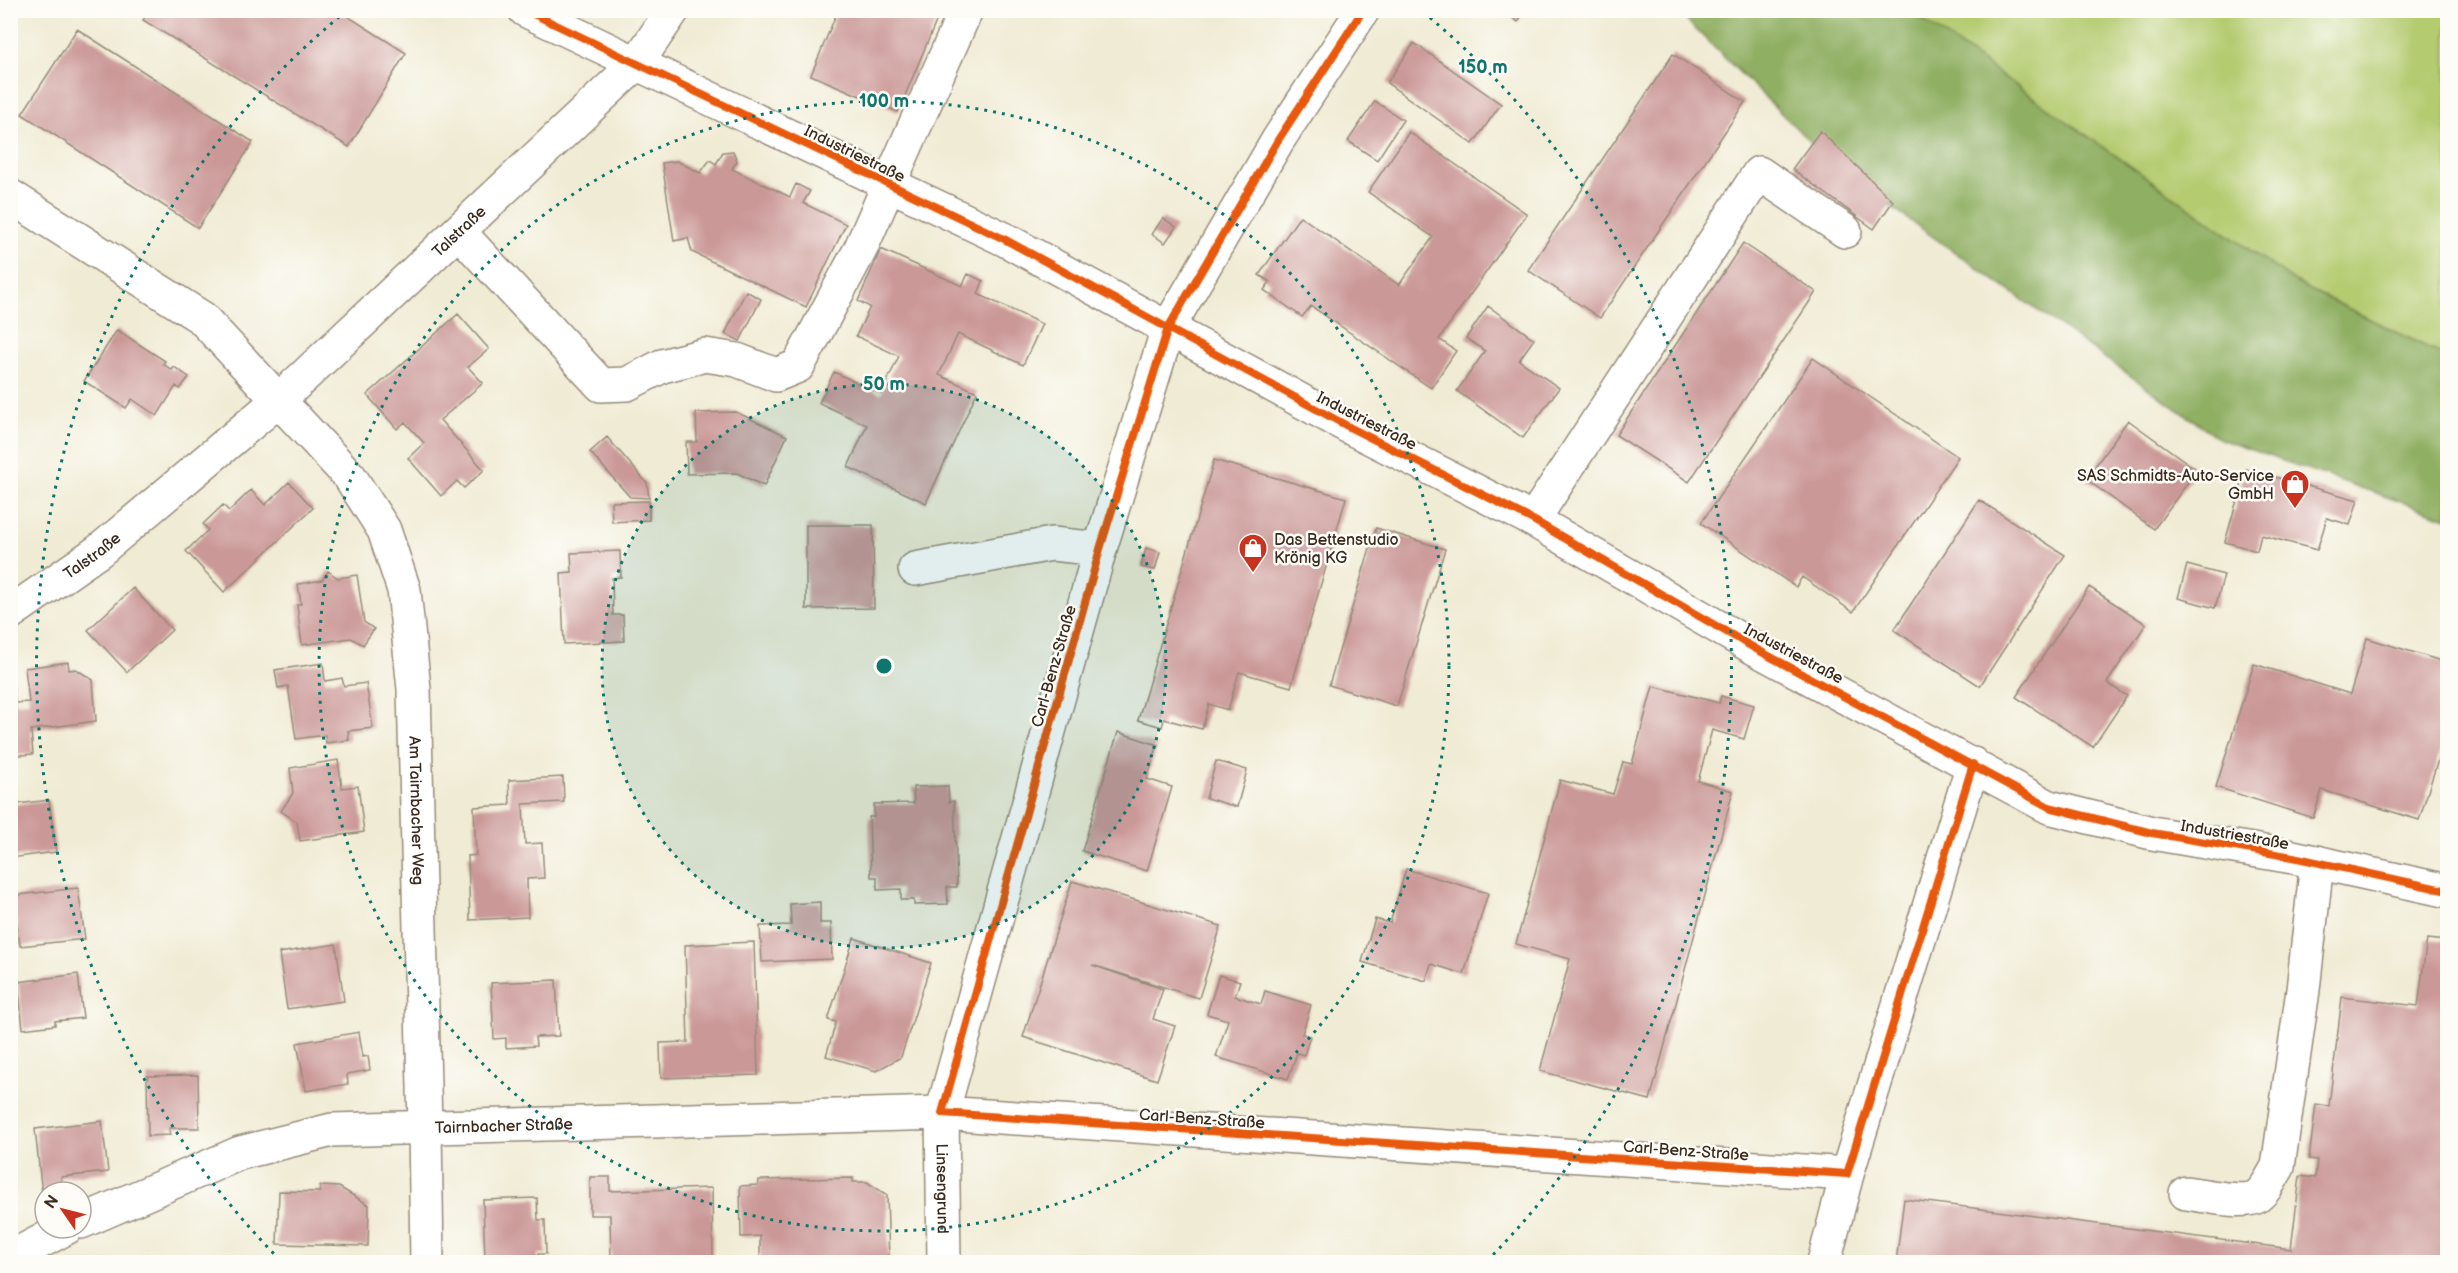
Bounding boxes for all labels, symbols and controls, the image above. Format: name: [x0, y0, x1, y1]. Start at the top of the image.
text: 150 m: [1458, 57, 1508, 78]
text: 100 m: [859, 91, 909, 112]
street label: Industriestraße: [801, 122, 908, 187]
street label: Talstraße: [429, 202, 491, 262]
text: 50 m: [863, 374, 905, 395]
street label: Industriestraße: [1313, 388, 1420, 455]
place label: SAS Schmidts-Auto-Service GmbH: [2077, 467, 2275, 504]
shop icon: SAS Schmidts-Auto-Service GmbH: [2279, 468, 2311, 510]
street label: Talstraße: [60, 529, 125, 584]
place label: Das Bettenstudio Krönig KG: [1274, 531, 1399, 568]
shop icon: Das Bettenstudio Krönig KG: [1237, 532, 1269, 574]
street label: Carl-Benz-Straße: [1028, 603, 1081, 730]
street label: Industriestraße: [1740, 620, 1847, 689]
centre of rings: [874, 656, 894, 676]
street label: Am Tairnbacher Weg: [404, 736, 427, 885]
street label: Industriestraße: [2179, 817, 2291, 854]
street label: Carl-Benz-Straße: [1138, 1106, 1266, 1133]
street label: Tairnbacher Straße: [435, 1115, 574, 1138]
street label: Carl-Benz-Straße: [1622, 1138, 1750, 1165]
street label: Linsengrund: [931, 1143, 952, 1234]
north arrow: [33, 1180, 93, 1240]
text: N: [41, 1192, 63, 1213]

